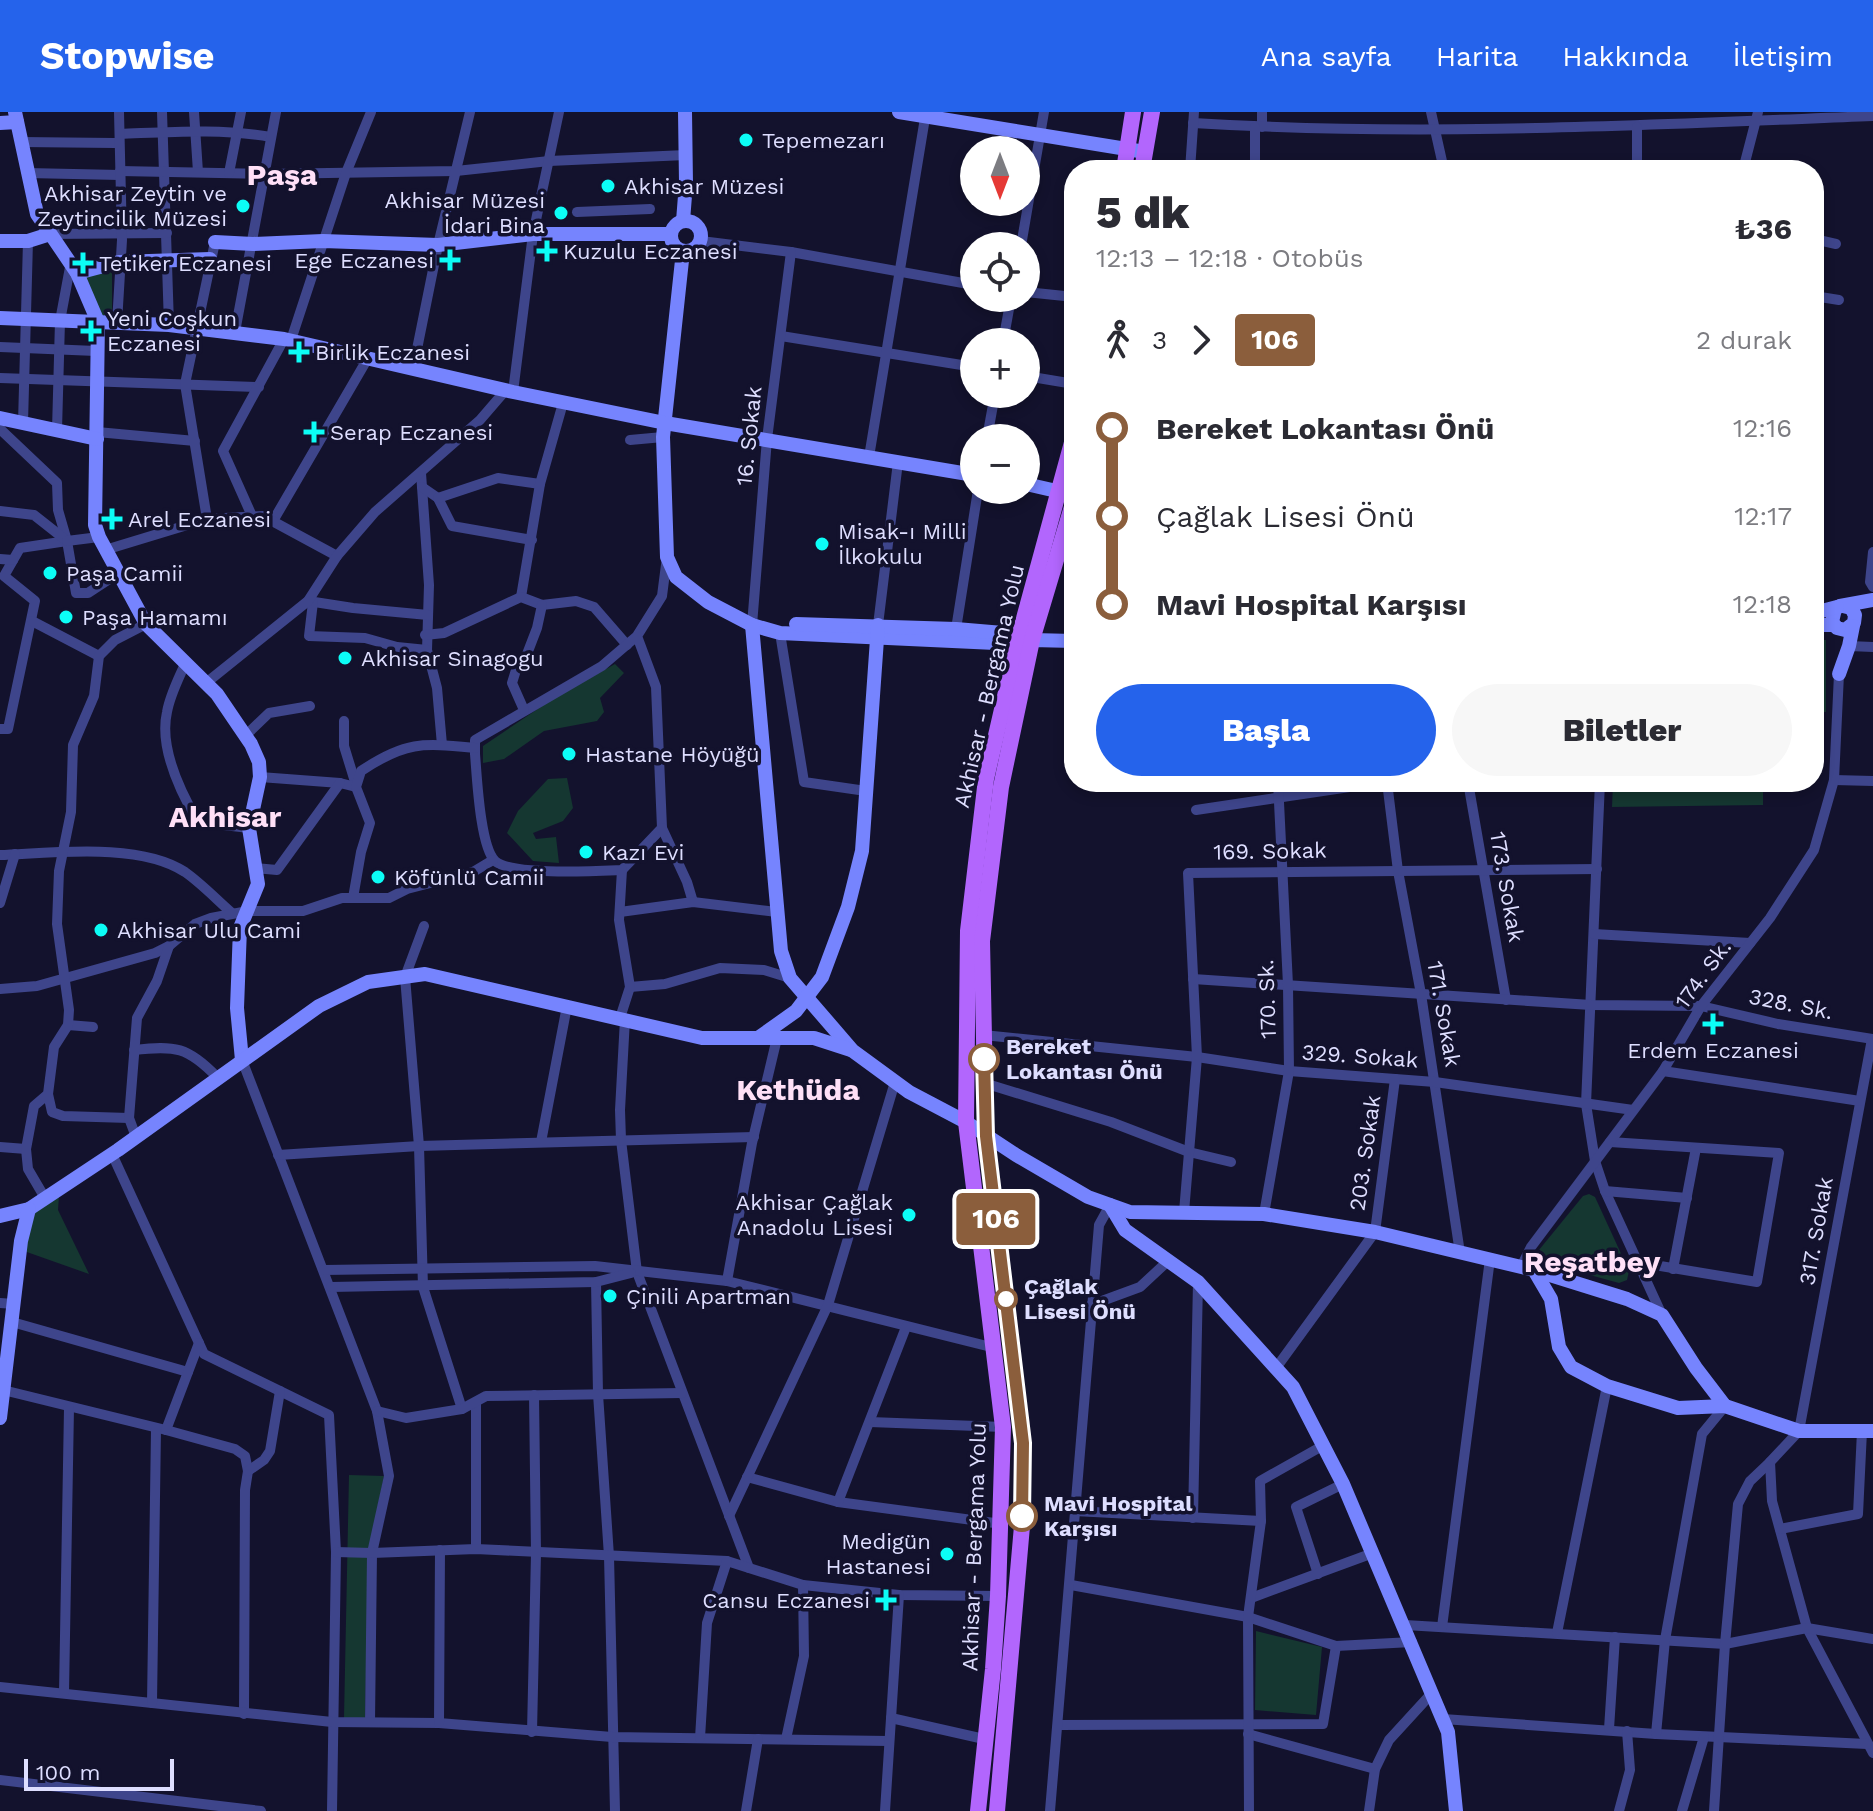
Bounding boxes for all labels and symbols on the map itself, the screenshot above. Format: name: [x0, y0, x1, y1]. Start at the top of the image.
place label: Tepemezarı: [762, 128, 885, 153]
marker: Tepemezarı: [737, 131, 755, 149]
north arrow: [960, 136, 1040, 216]
district label: Paşa: [247, 157, 318, 192]
place label: Akhisar Müzesi: [624, 174, 784, 199]
marker: Akhisar Müzesi: [599, 177, 617, 195]
place label: Akhisar Zeytin ve Zeytincilik Müzesi: [37, 181, 227, 231]
place label: Akhisar Müzesi İdari Bina: [385, 188, 545, 238]
marker: Akhisar Zeytin ve Zeytincilik Müzesi: [234, 197, 252, 215]
marker: Akhisar Müzesi İdari Bina: [552, 204, 570, 222]
place label: Kuzulu Eczanesi: [563, 239, 737, 264]
marker: Kuzulu Eczanesi: [538, 242, 556, 260]
place label: Ege Eczanesi: [294, 248, 434, 273]
place label: Tetiker Eczanesi: [99, 251, 272, 276]
marker: Ege Eczanesi: [441, 251, 459, 269]
marker: Tetiker Eczanesi: [74, 254, 92, 272]
place label: Yeni Coşkun Eczanesi: [107, 306, 237, 356]
marker: Yeni Coşkun Eczanesi: [82, 322, 100, 340]
place label: Birlik Eczanesi: [315, 340, 470, 365]
marker: Birlik Eczanesi: [290, 343, 308, 361]
street label: 16. Sokak: [731, 385, 767, 487]
place label: Serap Eczanesi: [330, 420, 493, 445]
marker: Serap Eczanesi: [305, 423, 323, 441]
place label: Arel Eczanesi: [128, 507, 271, 532]
marker: Arel Eczanesi: [103, 510, 121, 528]
place label: Misak-ı Milli İlkokulu: [838, 519, 967, 569]
marker: Misak-ı Milli İlkokulu: [813, 535, 831, 553]
place label: Paşa Camii: [66, 561, 183, 586]
street label: Akhisar - Bergama Yolu: [949, 562, 1029, 810]
marker: Paşa Camii: [41, 564, 59, 582]
place label: Paşa Hamamı: [82, 605, 228, 630]
marker: Paşa Hamamı: [57, 608, 75, 626]
place label: Akhisar Sinagogu: [361, 646, 544, 671]
marker: Akhisar Sinagogu: [336, 649, 354, 667]
place label: Hastane Höyüğü: [585, 742, 760, 767]
marker: Hastane Höyüğü: [560, 745, 578, 763]
district label: Akhisar: [169, 799, 281, 834]
street label: 173. Sokak: [1485, 830, 1529, 944]
street label: 169. Sokak: [1213, 838, 1327, 864]
place label: Kazı Evi: [602, 840, 684, 865]
marker: Kazı Evi: [577, 843, 595, 861]
place label: Köfünlü Camii: [394, 865, 544, 890]
marker: Köfünlü Camii: [369, 868, 387, 886]
place label: Akhisar Ulu Cami: [117, 918, 301, 943]
marker: Akhisar Ulu Cami: [92, 921, 110, 939]
street label: 174. Sk.: [1670, 935, 1736, 1013]
street label: 170. Sk.: [1253, 959, 1281, 1039]
street label: 171. Sokak: [1422, 959, 1466, 1069]
street label: 328. Sk.: [1747, 984, 1835, 1024]
marker: Erdem Eczanesi: [1704, 1015, 1722, 1033]
place label: Bereket Lokantası Önü: [1006, 1034, 1163, 1084]
place label: Erdem Eczanesi: [1627, 1038, 1799, 1063]
street label: 329. Sokak: [1301, 1039, 1419, 1073]
marker: Bereket Lokantası Önü: [969, 1044, 999, 1074]
district label: Kethüda: [736, 1072, 860, 1107]
street label: 203. Sokak: [1344, 1093, 1386, 1213]
street label: 317. Sokak: [1794, 1175, 1838, 1287]
place label: Akhisar Çağlak Anadolu Lisesi: [736, 1190, 893, 1240]
line badge: 106: [950, 1193, 1042, 1245]
marker: Akhisar Çağlak Anadolu Lisesi: [900, 1206, 918, 1224]
district label: Reşatbey: [1524, 1244, 1660, 1279]
place label: Çağlak Lisesi Önü: [1024, 1274, 1136, 1324]
place label: Çinili Apartman: [626, 1284, 791, 1309]
marker: Çinili Apartman: [601, 1287, 619, 1305]
marker: Çağlak Lisesi Önü: [995, 1288, 1017, 1310]
street label: Akhisar - Bergama Yolu: [957, 1422, 991, 1672]
place label: Mavi Hospital Karşısı: [1044, 1491, 1193, 1541]
marker: Mavi Hospital Karşısı: [1007, 1501, 1037, 1531]
place label: Medigün Hastanesi: [826, 1529, 931, 1579]
marker: Medigün Hastanesi: [938, 1545, 956, 1563]
place label: Cansu Eczanesi: [702, 1588, 870, 1613]
marker: Cansu Eczanesi: [877, 1591, 895, 1609]
scale bar: [24, 1755, 174, 1791]

